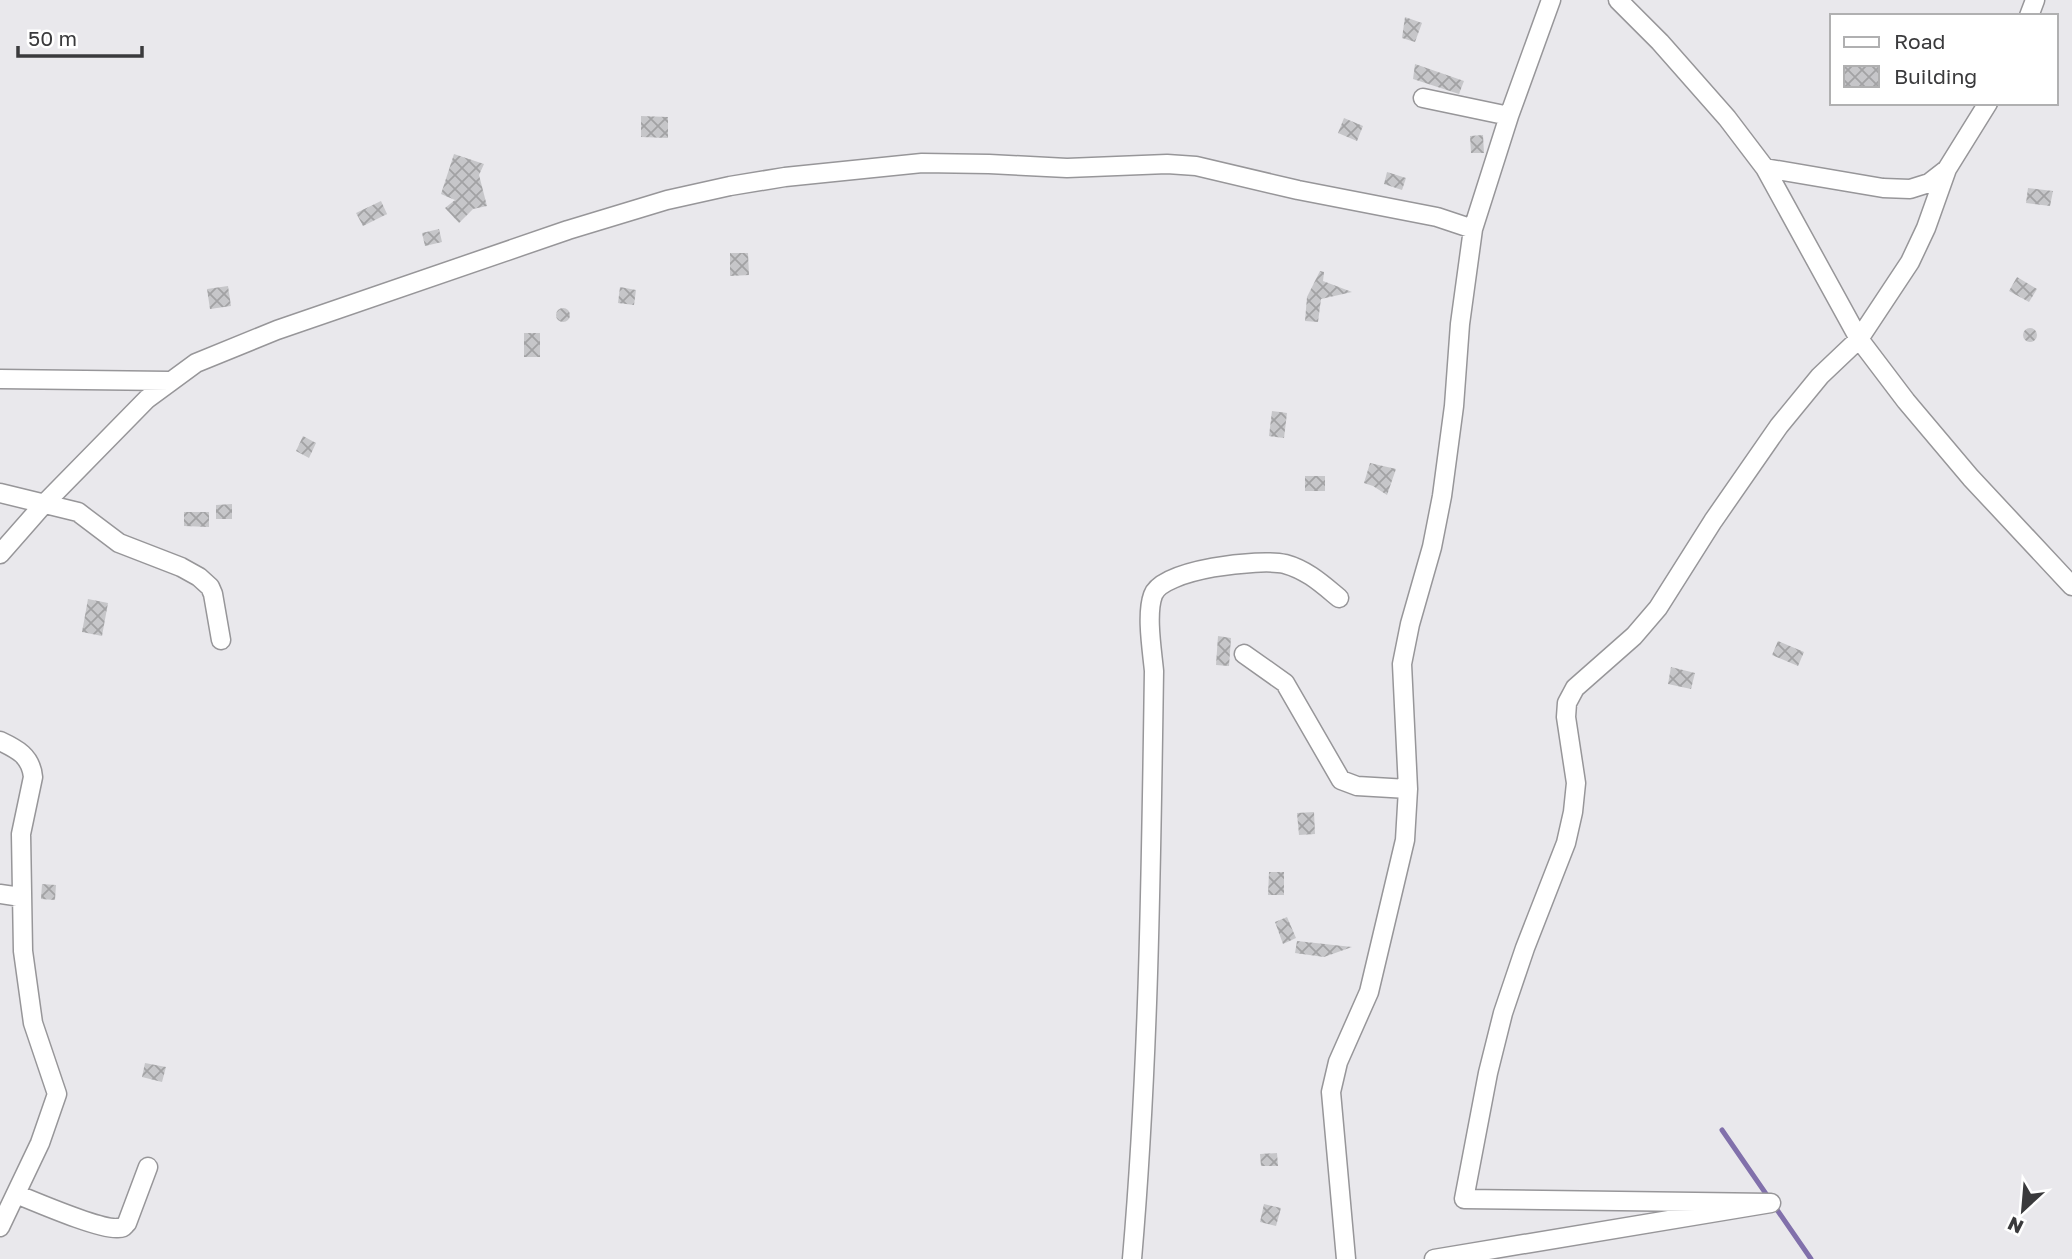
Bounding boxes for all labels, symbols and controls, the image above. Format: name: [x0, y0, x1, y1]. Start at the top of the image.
scale bar: [18, 14, 142, 58]
legend: [1830, 14, 2058, 105]
text: 50 m: [28, 25, 77, 51]
text: Road: [1894, 28, 1945, 54]
text: Building: [1894, 63, 1977, 89]
north arrow: [1988, 1175, 2058, 1245]
text: N: [2004, 1212, 2027, 1239]

